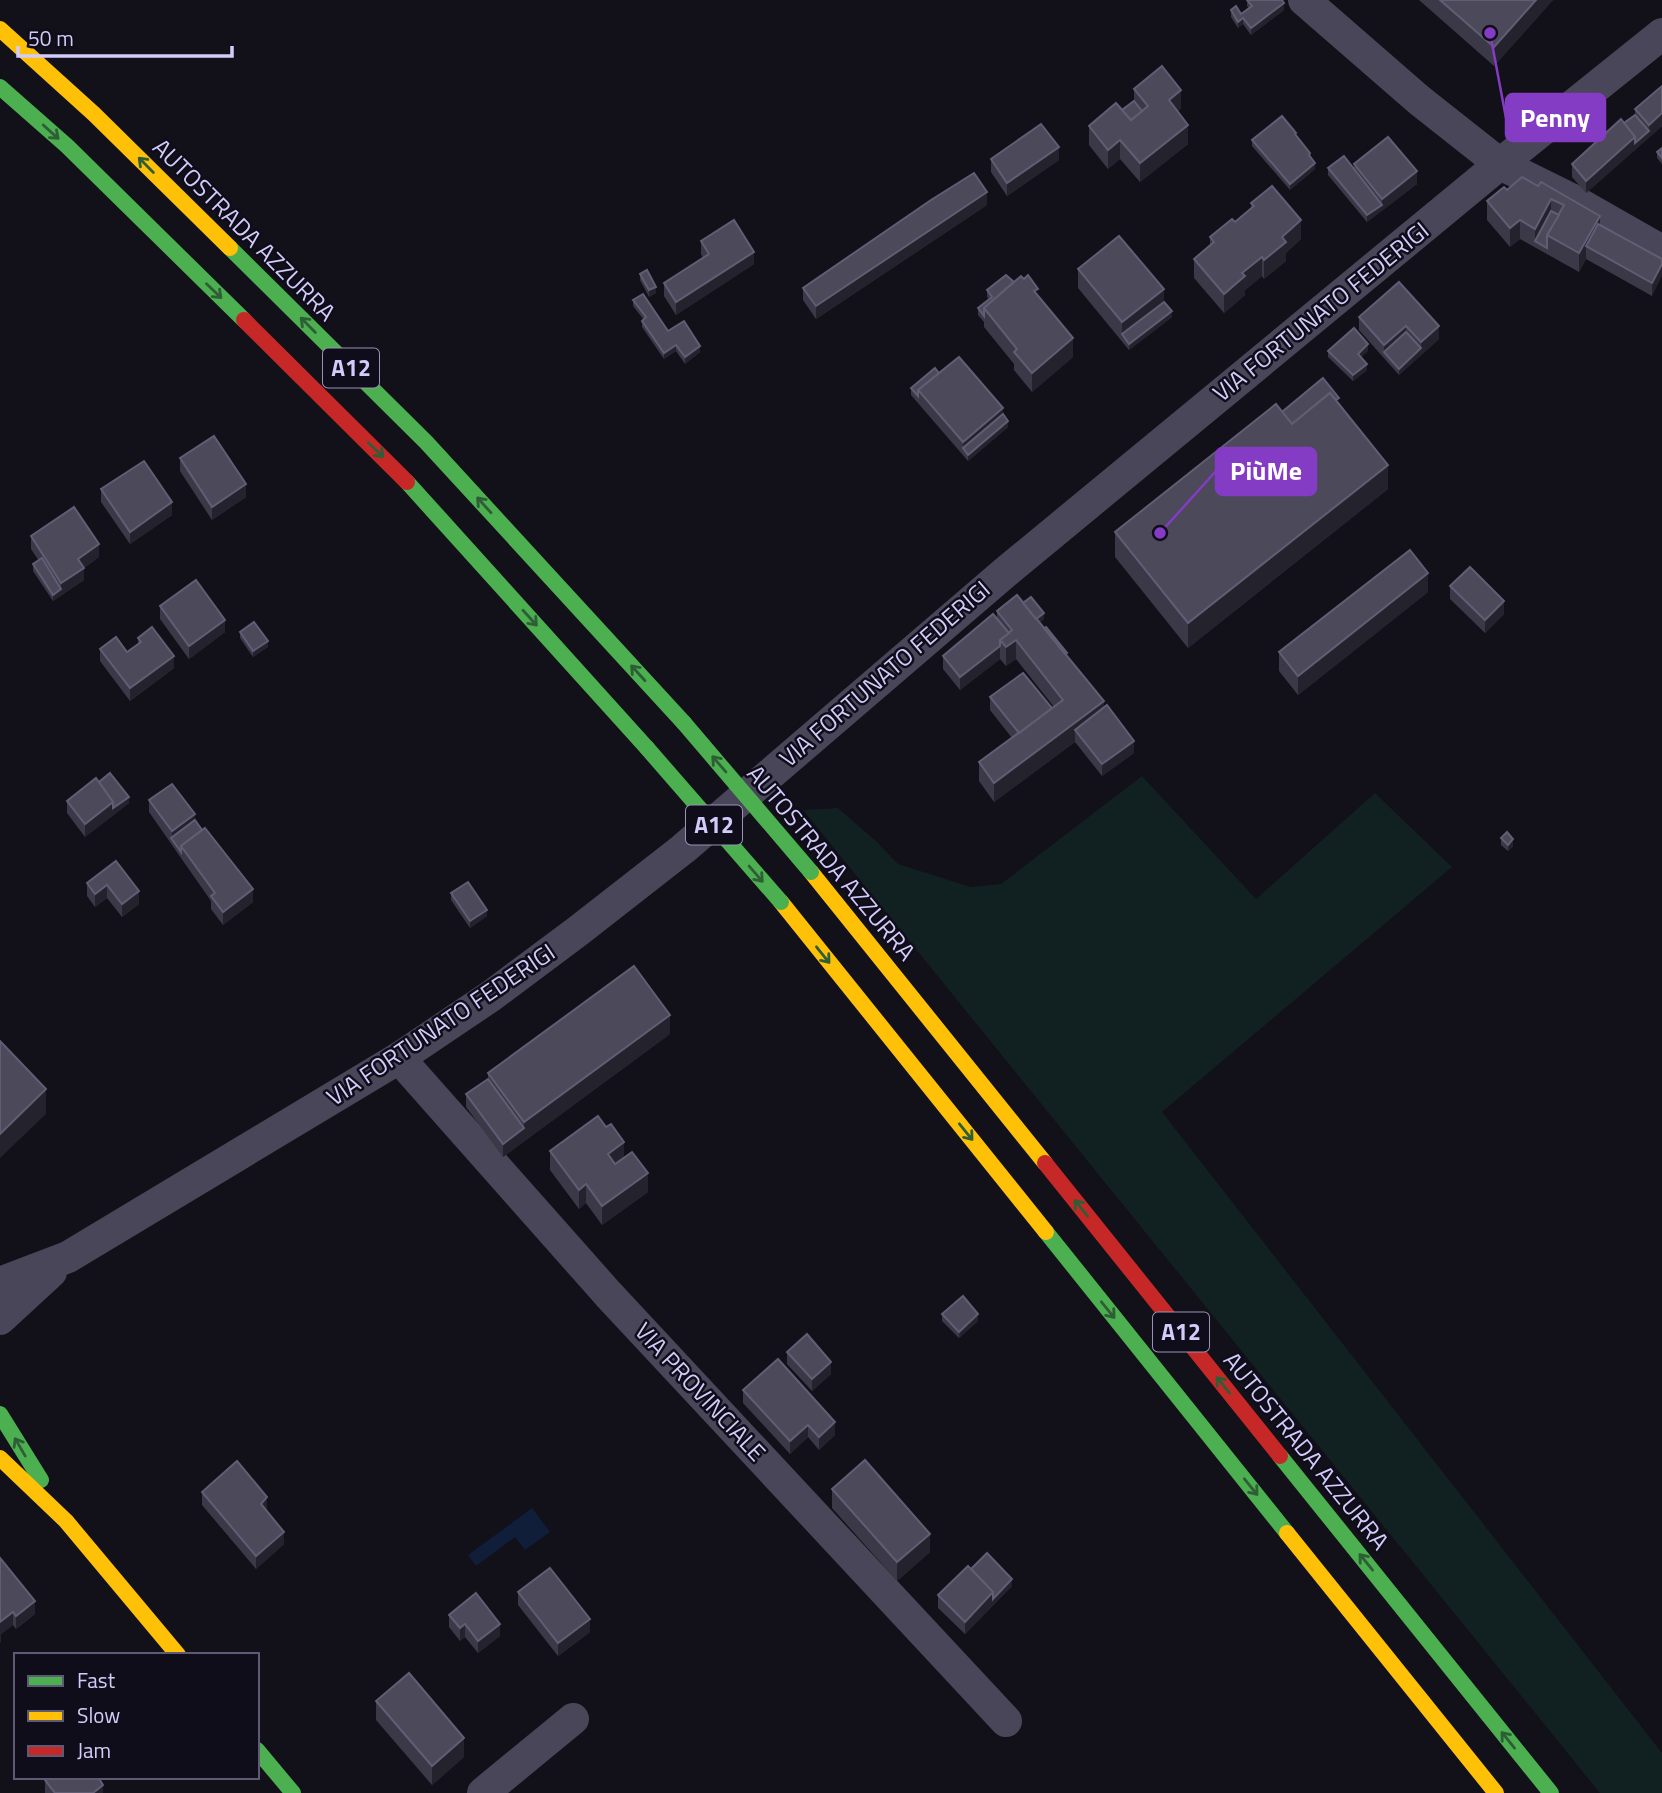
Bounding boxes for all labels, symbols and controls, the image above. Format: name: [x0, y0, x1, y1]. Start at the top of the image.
scale bar: [18, 14, 231, 58]
text: 50 m: [28, 22, 74, 54]
callout: Penny: [1506, 94, 1605, 141]
text: Penny: [1520, 98, 1590, 137]
one-way arrow: [42, 124, 60, 140]
street label: AUTOSTRADA AZZURRA: [145, 130, 344, 329]
one-way arrow: [138, 157, 155, 174]
street label: VIA FORTUNATO FEDERIGI: [1205, 213, 1436, 410]
one-way arrow: [205, 282, 222, 299]
one-way arrow: [300, 317, 317, 334]
road number: A12: [323, 348, 379, 388]
one-way arrow: [367, 442, 384, 459]
callout: PiùMe: [1216, 448, 1316, 495]
text: PiùMe: [1230, 451, 1302, 490]
one-way arrow: [476, 496, 492, 514]
street label: VIA FORTUNATO FEDERIGI: [771, 571, 998, 775]
one-way arrow: [522, 609, 538, 627]
one-way arrow: [629, 665, 646, 682]
one-way arrow: [711, 755, 727, 773]
street label: AUTOSTRADA AZZURRA: [739, 757, 925, 968]
road number: A12: [686, 806, 742, 845]
one-way arrow: [748, 864, 764, 882]
street label: VIA FORTUNATO FEDERIGI: [319, 934, 562, 1114]
one-way arrow: [816, 945, 831, 963]
one-way arrow: [958, 1123, 973, 1141]
one-way arrow: [1073, 1199, 1089, 1217]
one-way arrow: [1100, 1300, 1116, 1318]
road number: A12: [1153, 1312, 1209, 1352]
street label: VIA PROVINCIALE: [627, 1314, 775, 1469]
street label: AUTOSTRADA AZZURRA: [1215, 1343, 1398, 1557]
one-way arrow: [1216, 1377, 1231, 1395]
one-way arrow: [13, 1437, 27, 1457]
one-way arrow: [1243, 1478, 1258, 1496]
one-way arrow: [1358, 1554, 1374, 1572]
legend: [14, 1653, 259, 1779]
text: Fast: [77, 1664, 116, 1696]
text: Slow: [77, 1699, 120, 1731]
one-way arrow: [1501, 1731, 1516, 1749]
text: Jam: [77, 1734, 111, 1766]

